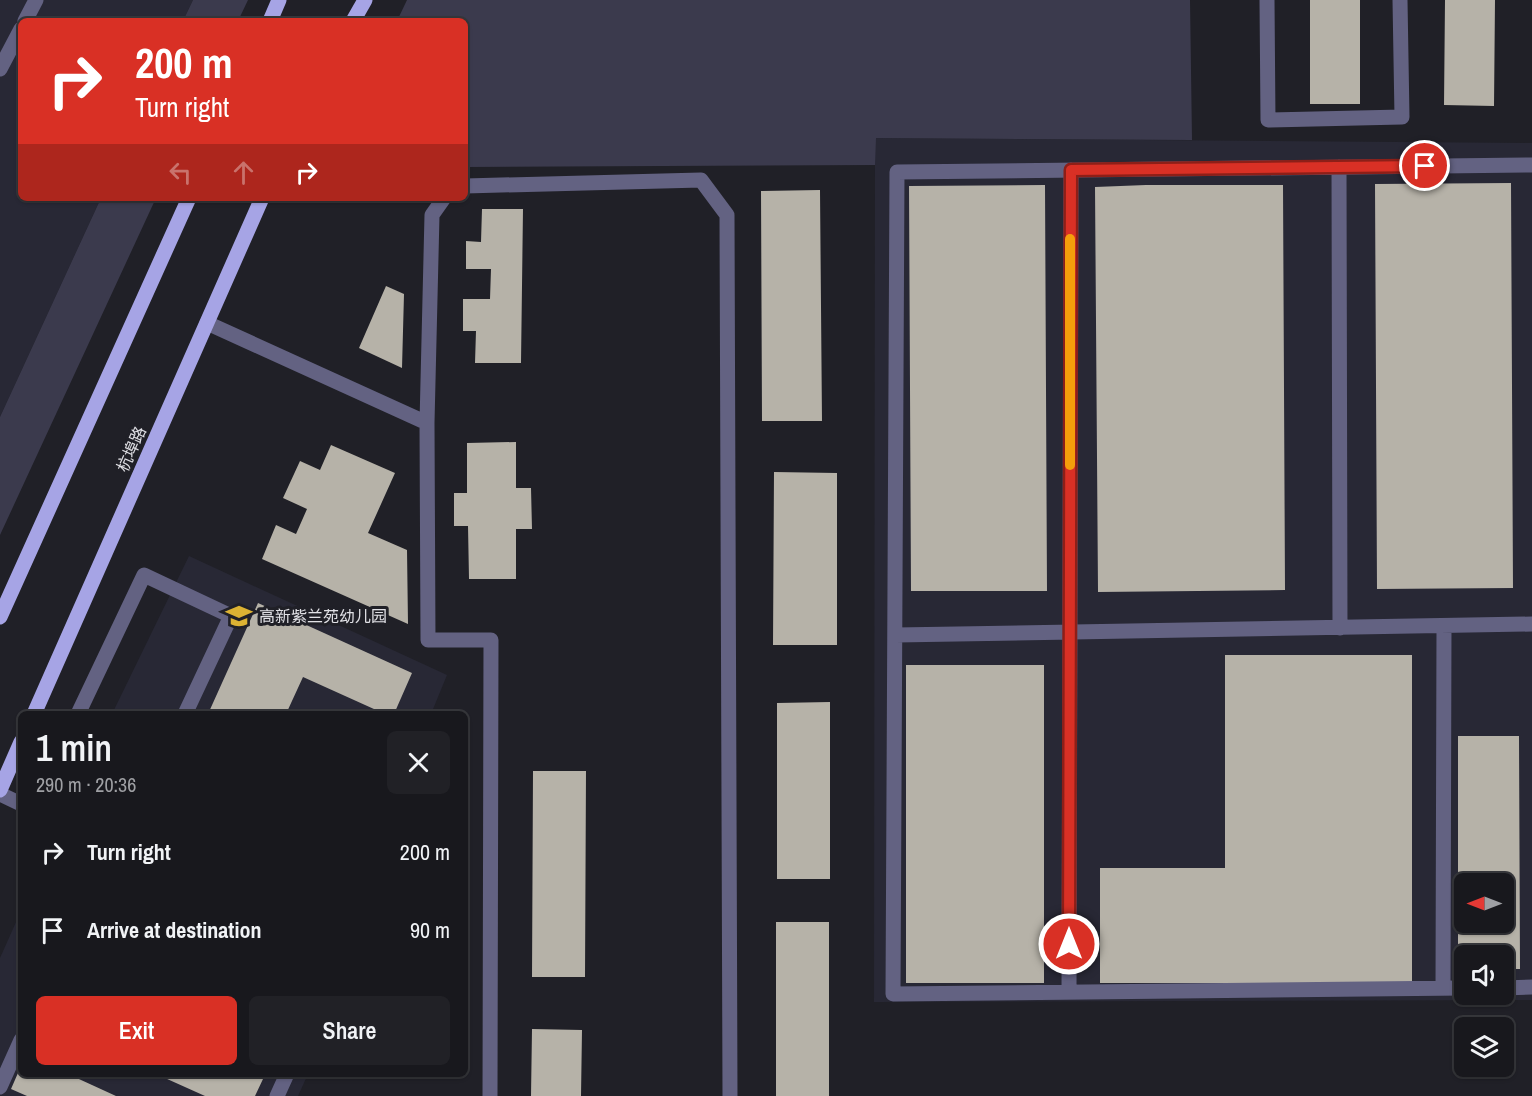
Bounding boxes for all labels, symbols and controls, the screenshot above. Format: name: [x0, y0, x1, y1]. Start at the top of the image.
text: 200 m: [135, 35, 233, 91]
icon: right: [36, 42, 114, 120]
text: Turn right: [135, 89, 229, 125]
pin: [1399, 140, 1450, 191]
icon: arrive: [1408, 149, 1441, 182]
icon: left: [164, 156, 197, 189]
icon: ahead: [227, 156, 260, 189]
icon: right: [290, 156, 323, 189]
street label: 杭埠路: [111, 423, 151, 475]
school or university icon: 高新紫兰苑幼儿园: [224, 601, 254, 631]
place label: 高新紫兰苑幼儿园: [259, 605, 387, 627]
text: 1 min: [36, 724, 112, 772]
button: close: [387, 731, 450, 794]
text: 290 m · 20:36: [36, 771, 136, 798]
icon: right: [36, 836, 69, 869]
text: Turn right: [87, 837, 171, 867]
text: 200 m: [400, 837, 450, 867]
north arrow: [1454, 873, 1514, 933]
map controls: [1454, 873, 1514, 1077]
position arrow: [1037, 912, 1101, 976]
icon: arrive: [36, 914, 69, 947]
text: Arrive at destination: [87, 915, 261, 945]
text: 90 m: [410, 915, 450, 945]
button: sound: [1454, 945, 1514, 1005]
button: Exit: [36, 996, 237, 1065]
button: Share: [249, 996, 450, 1065]
button: layers: [1454, 1017, 1514, 1077]

